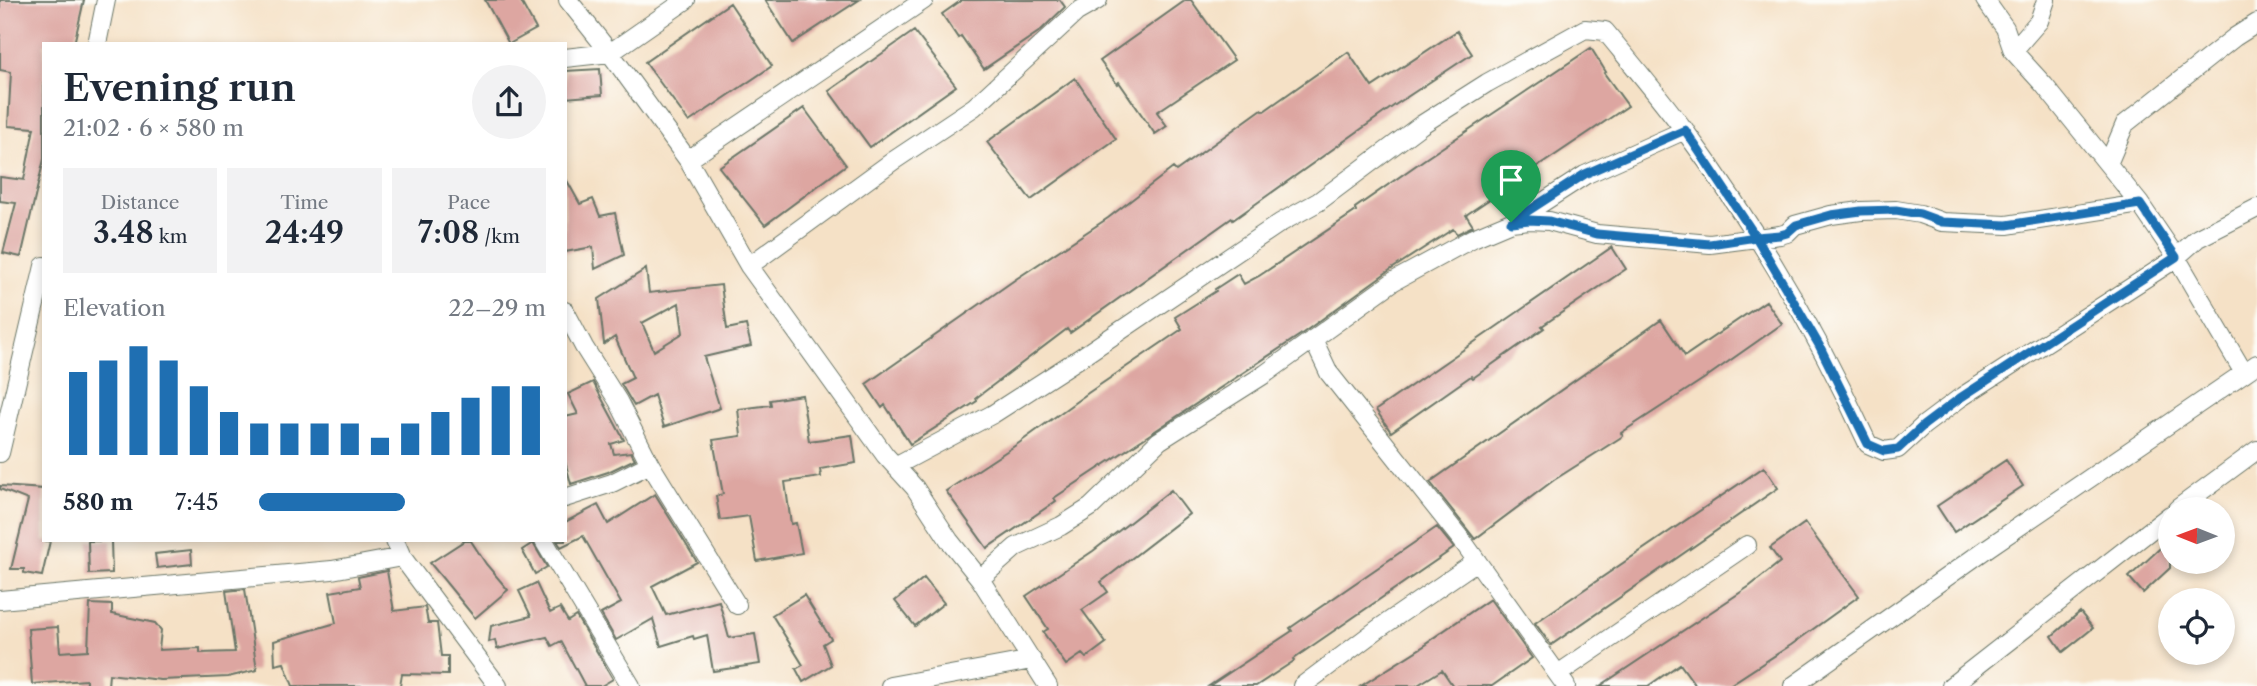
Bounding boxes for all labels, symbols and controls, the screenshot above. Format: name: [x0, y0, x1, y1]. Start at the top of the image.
text: Evening run: [63, 64, 296, 111]
button: share: [472, 65, 546, 139]
text: 21:02 · 6 × 580 m: [63, 114, 244, 142]
pin: [1481, 150, 1541, 222]
icon: arrive: [1492, 161, 1530, 199]
text: Distance: [101, 191, 179, 214]
text: Time: [280, 191, 329, 214]
text: Pace: [447, 191, 490, 214]
text: 3.48: [93, 214, 154, 251]
text: 24:49: [265, 214, 344, 251]
text: 7:08: [418, 214, 479, 251]
text: km: [154, 225, 187, 248]
text: /km: [479, 225, 520, 248]
text: Elevation: [63, 294, 166, 322]
text: 22–29 m: [448, 294, 546, 322]
text: 580 m: [63, 488, 133, 516]
text: 7:45: [175, 488, 219, 516]
north arrow: [2158, 497, 2235, 574]
map controls: [2158, 497, 2235, 665]
button: locate: [2158, 588, 2235, 665]

